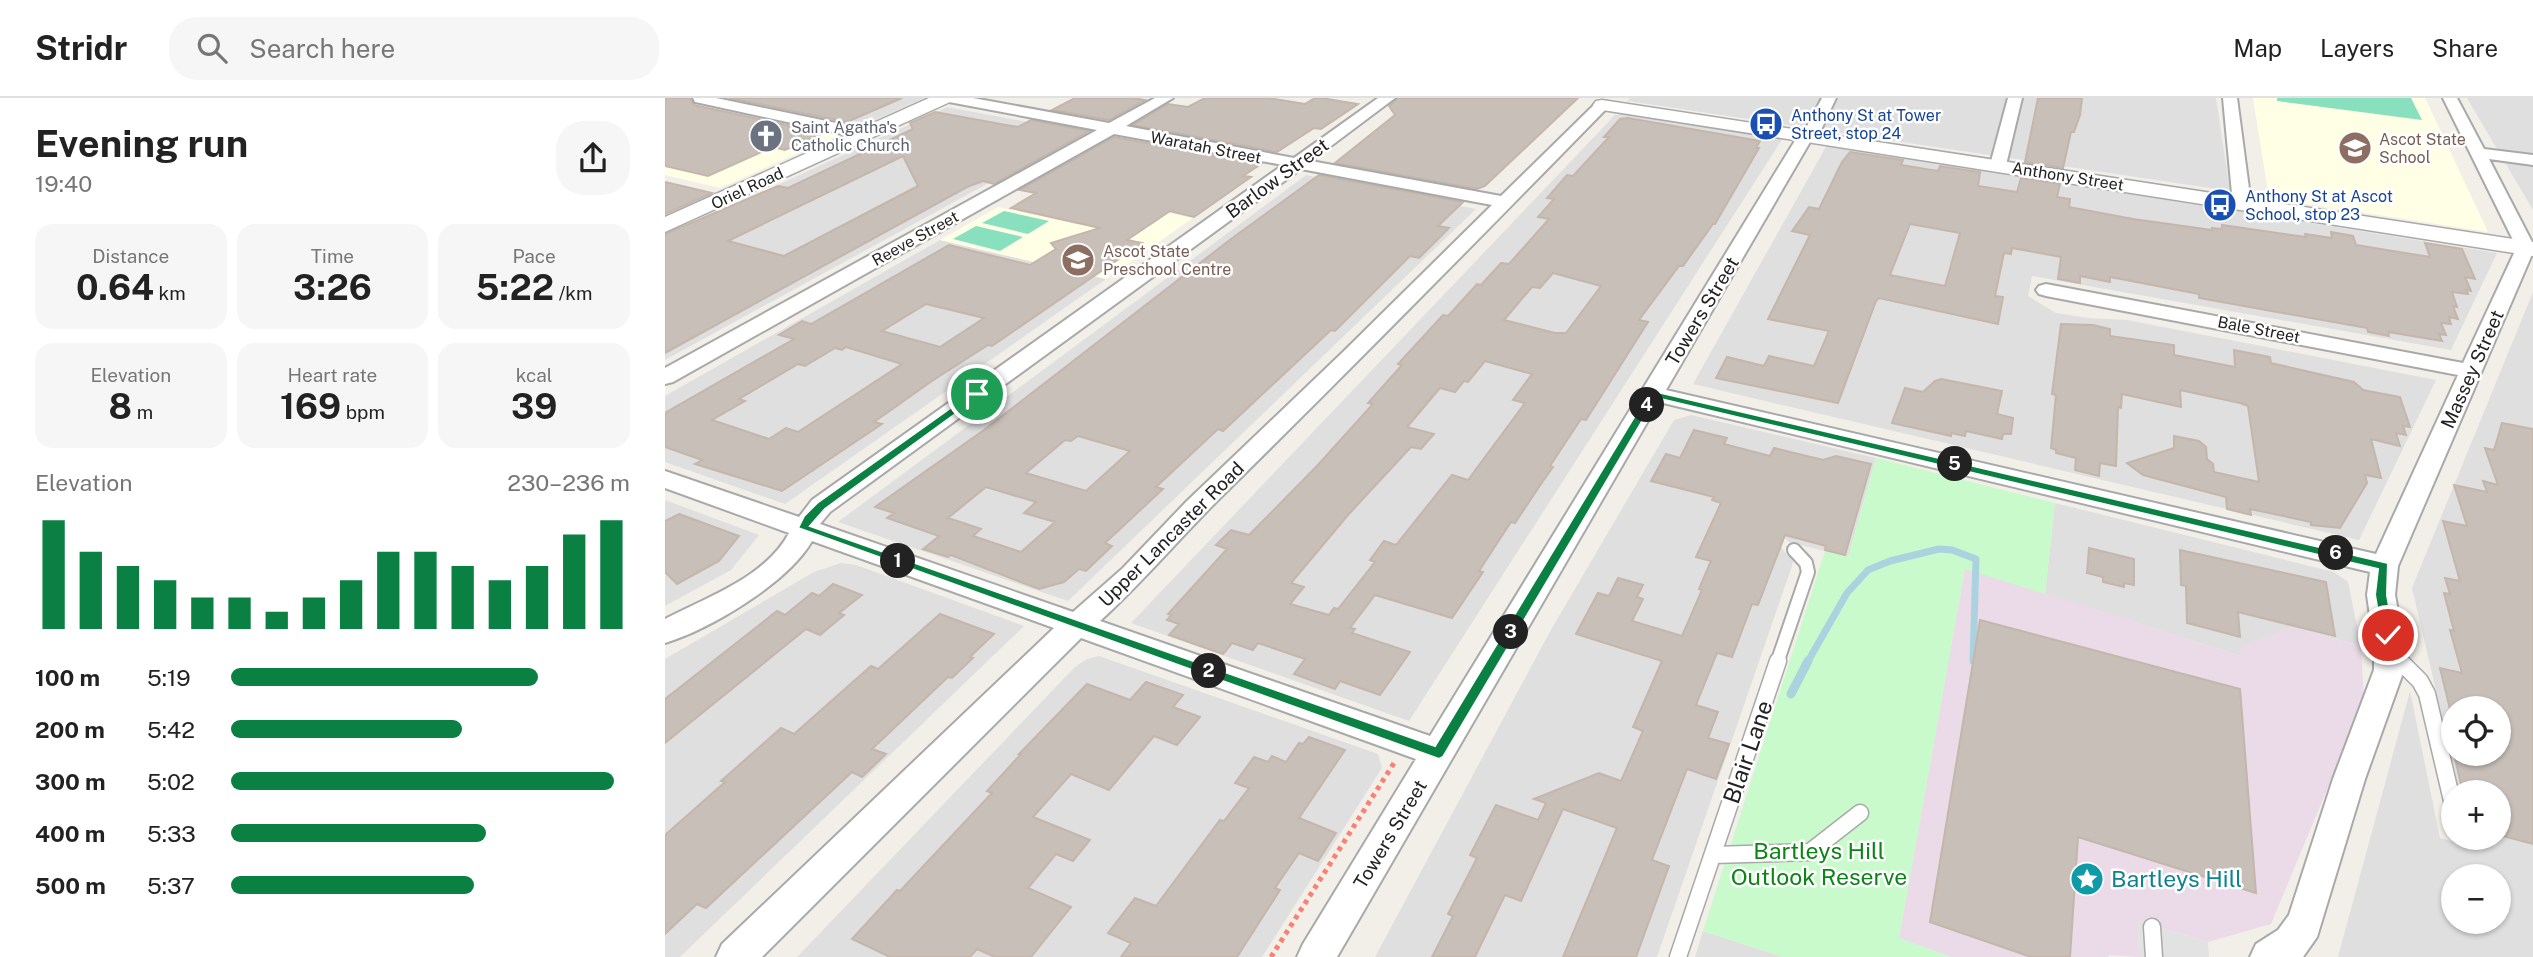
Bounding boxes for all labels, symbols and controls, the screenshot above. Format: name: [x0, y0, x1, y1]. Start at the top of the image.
search box: [169, 17, 659, 80]
text: Stridr: [35, 29, 127, 67]
icon: search: [193, 29, 231, 67]
text: Search here: [249, 33, 395, 64]
text: Map: [2233, 34, 2282, 62]
text: Layers: [2320, 34, 2394, 62]
text: Share: [2432, 34, 2498, 62]
bus stop icon: Anthony St at Tower Street, stop 24: [1747, 105, 1785, 143]
place label: Anthony St at Tower Street, stop 24: [1791, 106, 1941, 143]
church icon: Saint Agatha's Catholic Church: [747, 117, 785, 155]
place label: Saint Agatha's Catholic Church: [791, 118, 910, 155]
text: Evening run: [35, 121, 248, 166]
button: share: [556, 121, 630, 195]
street label: Waratah Street: [1149, 127, 1263, 168]
school or university icon: Ascot State School: [2336, 129, 2374, 167]
place label: Ascot State School: [2379, 130, 2466, 167]
street label: Barlow Street: [1221, 133, 1333, 223]
street label: Anthony Street: [2011, 158, 2125, 195]
street label: Oriel Road: [708, 163, 786, 213]
text: 19:40: [35, 170, 92, 197]
bus stop icon: Anthony St at Ascot School, stop 23: [2201, 186, 2239, 224]
place label: Anthony St at Ascot School, stop 23: [2245, 187, 2393, 224]
street label: Reeve Street: [869, 207, 962, 270]
school or university icon: Ascot State Preschool Centre: [1059, 241, 1097, 279]
place label: Ascot State Preschool Centre: [1103, 242, 1231, 279]
text: Distance: [92, 245, 169, 267]
text: Time: [311, 245, 354, 267]
text: Pace: [512, 245, 556, 267]
street label: Towers Street: [1661, 253, 1743, 369]
text: 0.64: [76, 267, 154, 308]
text: 3:26: [293, 267, 372, 308]
text: 5:22: [476, 267, 554, 308]
text: km: [154, 282, 186, 304]
text: /km: [554, 282, 592, 304]
street label: Massey Street: [2436, 306, 2508, 432]
street label: Bale Street: [2216, 312, 2302, 347]
text: Elevation: [91, 364, 171, 386]
text: Heart rate: [288, 364, 377, 386]
text: kcal: [516, 364, 553, 386]
pin: [947, 364, 1007, 424]
icon: arrive: [958, 375, 996, 413]
text: 8: [109, 386, 132, 427]
text: 169: [280, 386, 341, 427]
text: 39: [511, 386, 557, 427]
pin: 4: [1629, 388, 1665, 422]
text: 4: [1640, 393, 1653, 415]
text: m: [132, 401, 153, 423]
text: bpm: [341, 401, 385, 423]
pin: 5: [1937, 446, 1973, 482]
text: 5: [1948, 452, 1961, 474]
street label: Upper Lancaster Road: [1094, 457, 1248, 611]
text: Elevation: [35, 469, 133, 496]
text: 230–236 m: [507, 469, 630, 496]
pin: 6: [2319, 536, 2353, 570]
text: 6: [2329, 541, 2342, 563]
pin: 1: [881, 544, 915, 578]
text: 1: [893, 549, 902, 571]
pin: [2358, 605, 2418, 665]
pin: 3: [1493, 614, 1529, 650]
icon: check: [2369, 616, 2407, 654]
text: 3: [1504, 620, 1517, 642]
pin: 2: [1191, 654, 1227, 688]
text: 2: [1202, 659, 1215, 681]
text: 100 m: [35, 664, 100, 691]
text: 5:19: [147, 664, 191, 691]
map controls: [2441, 696, 2511, 934]
button: locate: [2441, 696, 2511, 766]
street label: Blair Lane: [1717, 697, 1778, 807]
text: 200 m: [35, 716, 105, 743]
text: 5:42: [147, 716, 195, 743]
text: 300 m: [35, 768, 106, 795]
text: 5:02: [147, 768, 195, 795]
street label: Towers Street: [1349, 776, 1431, 892]
button: +: [2441, 780, 2511, 850]
text: 400 m: [35, 820, 105, 847]
text: 5:33: [147, 820, 196, 847]
park label: Bartleys Hill Outlook Reserve: [1731, 837, 1907, 890]
place icon: Bartleys Hill: [2068, 860, 2106, 898]
button: −: [2441, 864, 2511, 934]
place label: Bartleys Hill: [2111, 865, 2242, 892]
text: 500 m: [35, 872, 106, 899]
text: 5:37: [147, 872, 195, 899]

